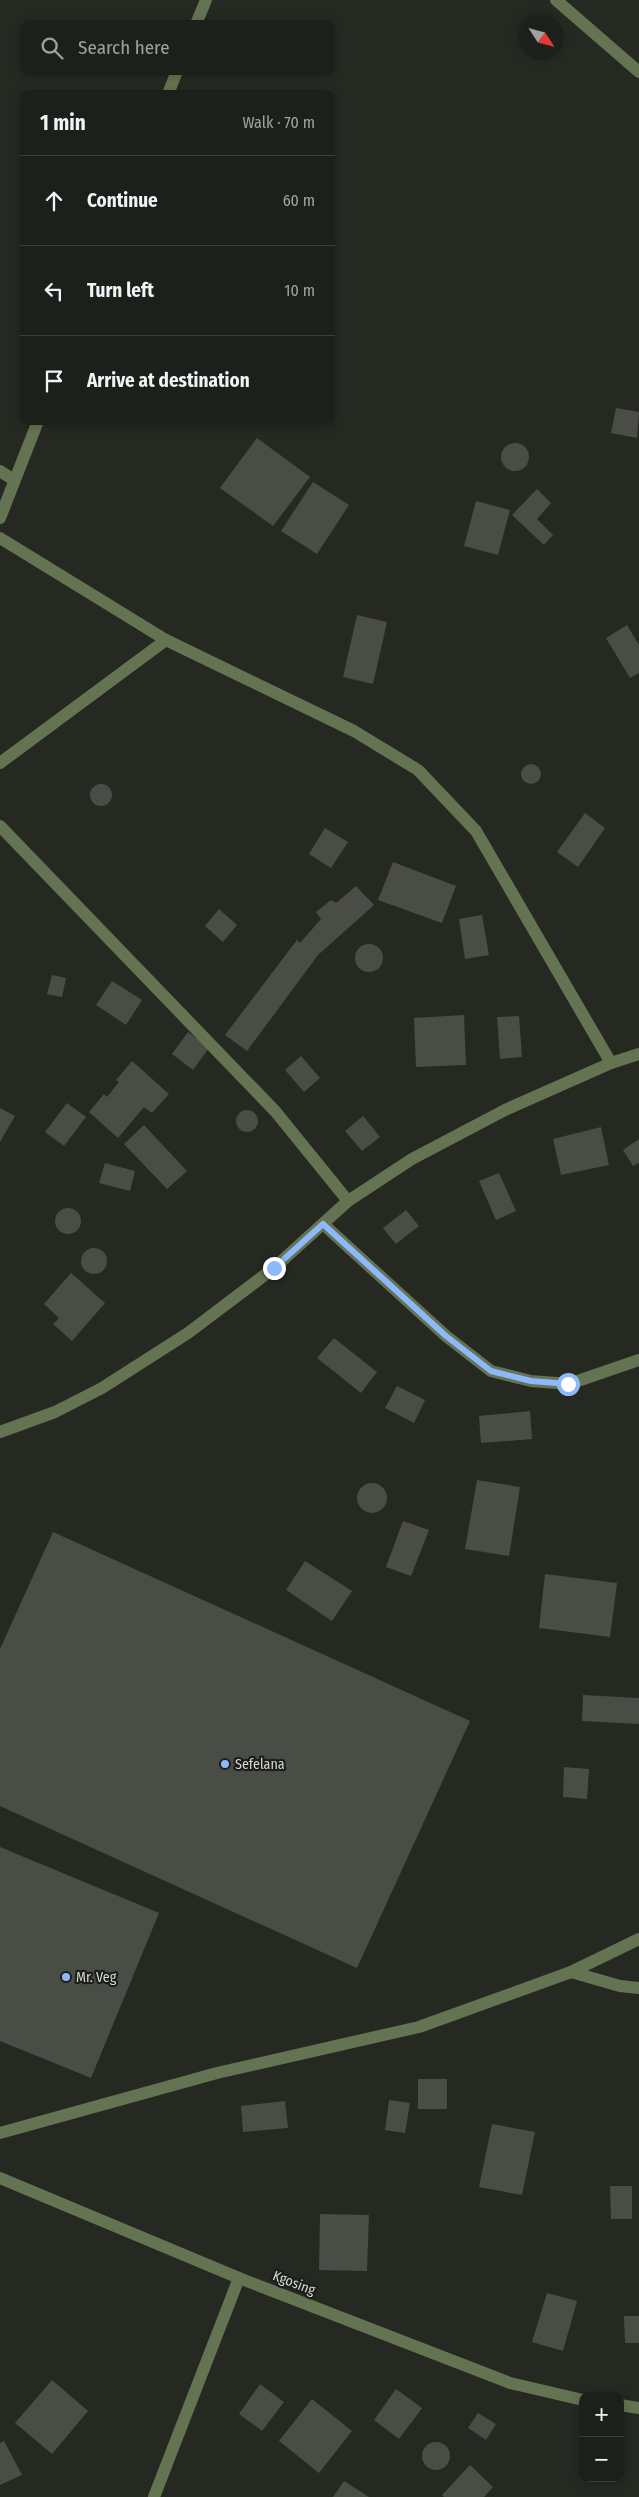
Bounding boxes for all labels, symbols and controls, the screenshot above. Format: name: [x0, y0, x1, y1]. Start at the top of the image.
north arrow: [519, 15, 564, 60]
search box: [20, 20, 335, 75]
icon: search: [38, 34, 66, 62]
text: Search here: [78, 36, 170, 59]
text: 1 min: [40, 110, 86, 136]
text: Walk · 70 m: [243, 113, 315, 132]
icon: ahead: [40, 187, 68, 215]
text: Continue: [87, 189, 158, 212]
text: 60 m: [283, 191, 315, 210]
icon: left: [40, 277, 68, 305]
text: Turn left: [87, 279, 154, 302]
text: 10 m: [284, 281, 315, 300]
icon: arrive: [40, 367, 68, 395]
text: Arrive at destination: [87, 369, 250, 392]
route end: [263, 1257, 286, 1280]
route start: [557, 1373, 580, 1396]
place label: Sefelana: [235, 1756, 285, 1773]
marker: Sefelana: [219, 1758, 231, 1770]
place label: Mr. Veg: [76, 1969, 117, 1986]
marker: Mr. Veg: [60, 1971, 72, 1983]
street label: Kgosing: [270, 2267, 318, 2299]
map controls: [579, 2392, 624, 2482]
button: +: [579, 2392, 624, 2437]
button: −: [579, 2437, 624, 2482]

